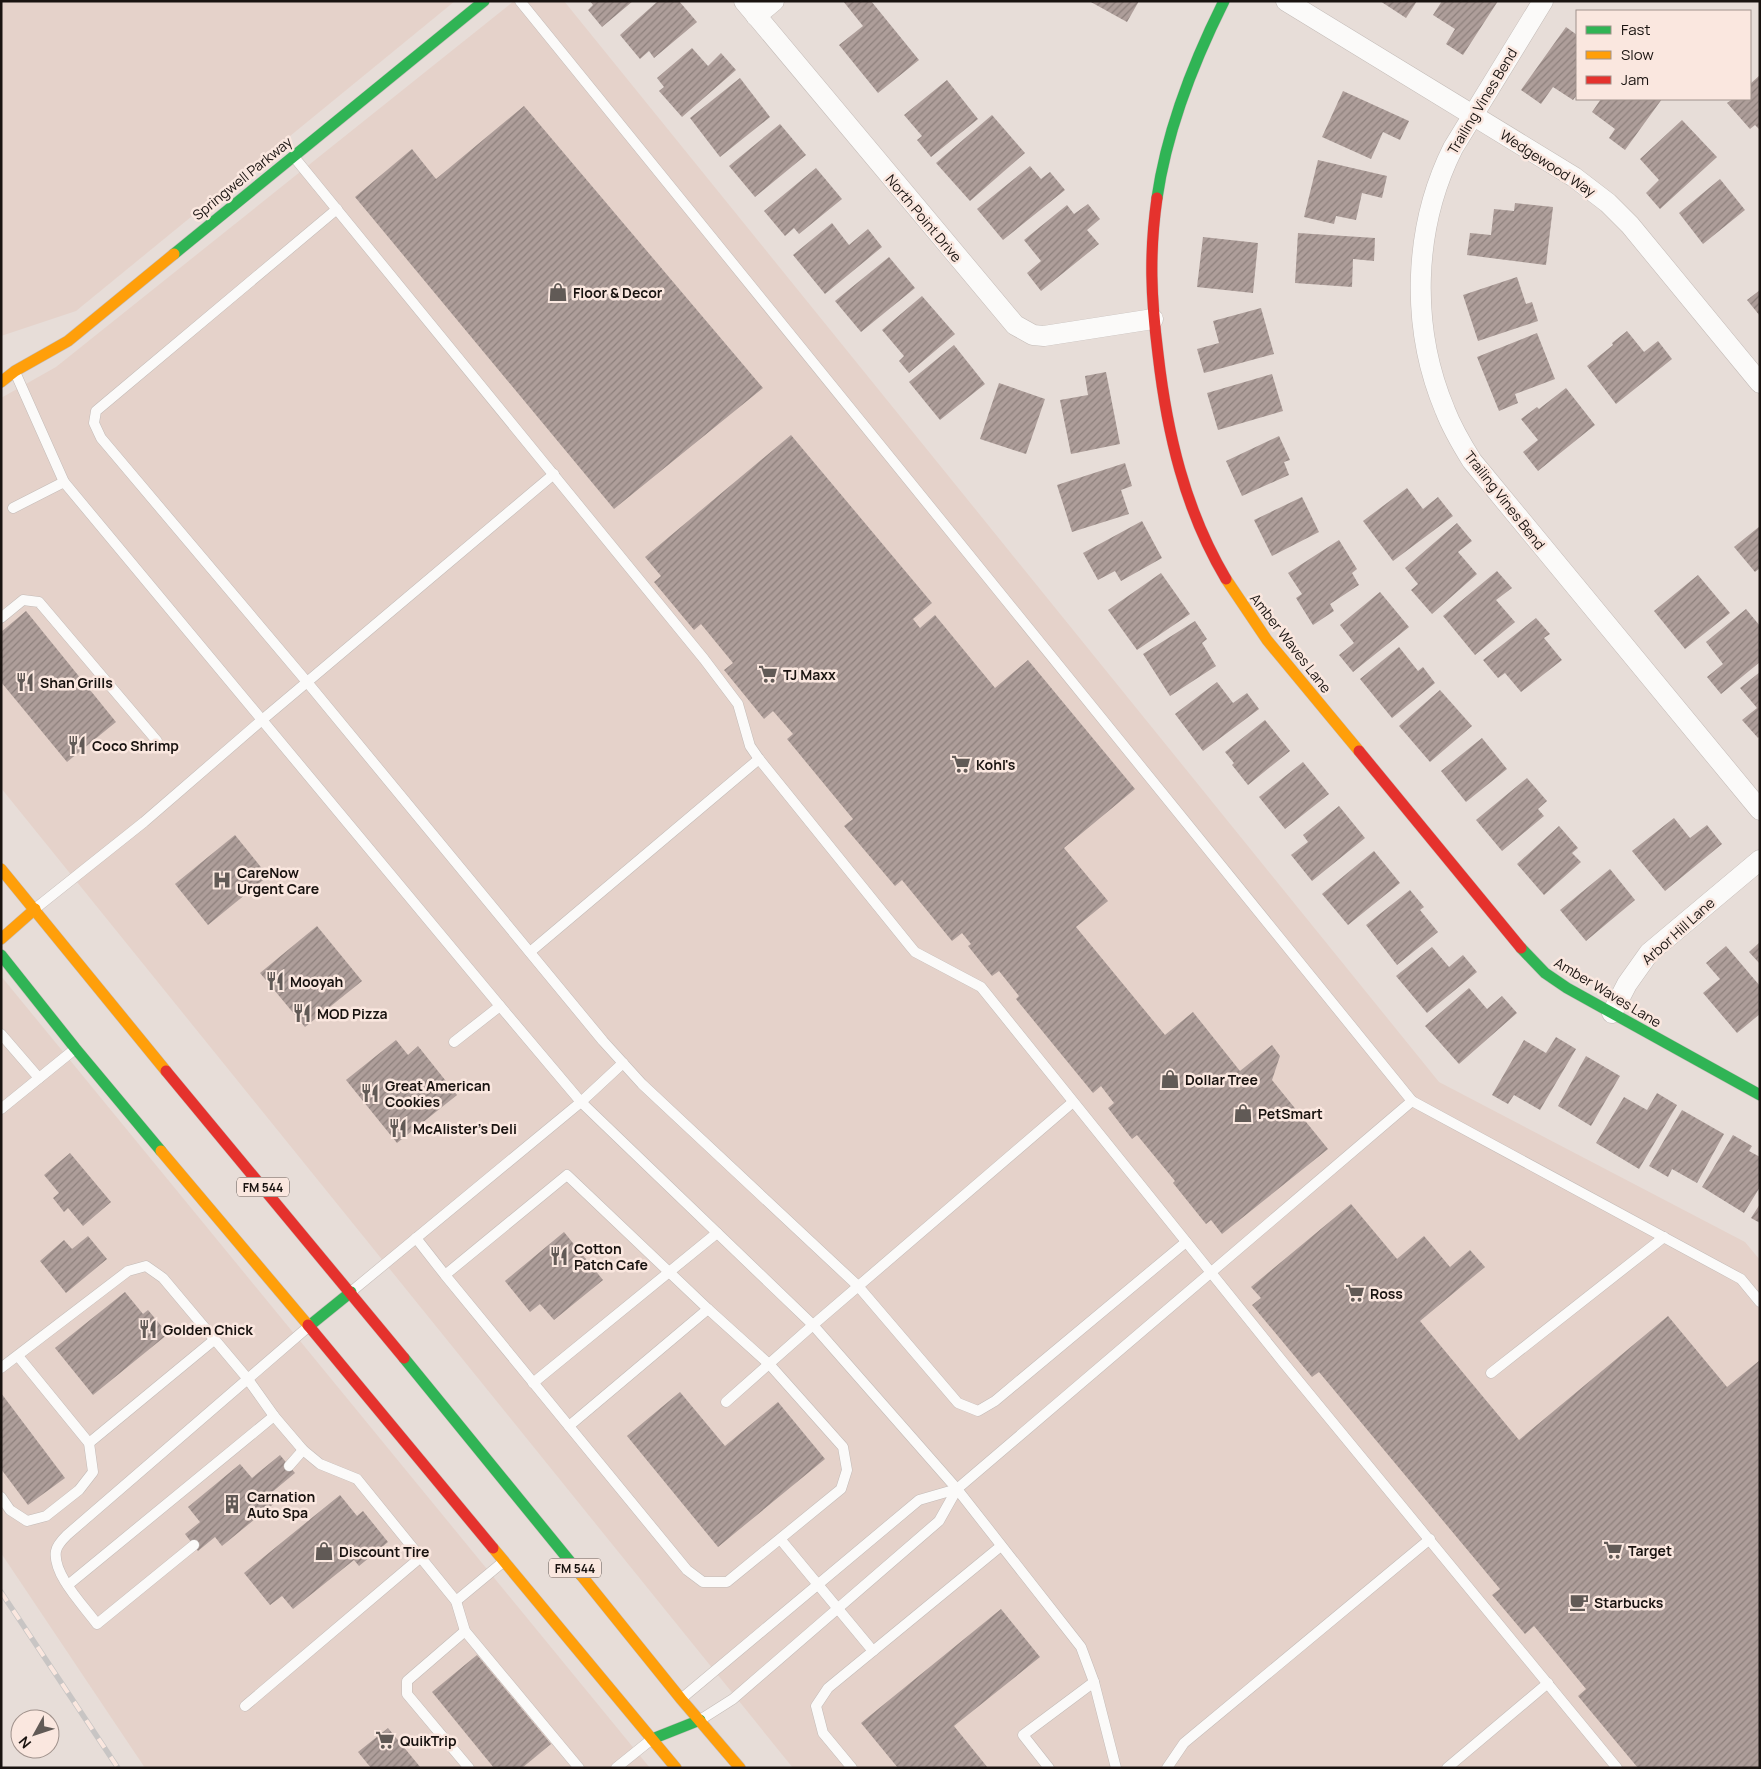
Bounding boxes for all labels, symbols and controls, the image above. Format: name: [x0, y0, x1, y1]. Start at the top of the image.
legend: [1576, 10, 1751, 100]
text: Fast: [1621, 19, 1650, 40]
street label: Trailing Vines Bend: [1443, 44, 1521, 158]
text: Slow: [1621, 44, 1654, 65]
text: Jam: [1621, 69, 1649, 90]
street label: Wedgewood Way: [1497, 125, 1600, 201]
street label: Springwell Parkway: [188, 132, 296, 224]
street label: North Point Drive: [882, 170, 966, 266]
shop icon: Floor & Decor: [547, 281, 569, 303]
place label: Floor & Decor: [573, 283, 663, 302]
street label: Trailing Vines Bend: [1460, 447, 1550, 553]
street label: Amber Waves Lane: [1246, 589, 1336, 697]
supermarket icon: TJ Maxx: [757, 663, 779, 685]
place label: TJ Maxx: [783, 665, 836, 684]
restaurant icon: Shan Grills: [14, 671, 36, 693]
place label: Shan Grills: [40, 673, 113, 692]
restaurant icon: Coco Shrimp: [66, 734, 88, 756]
place label: Coco Shrimp: [92, 736, 179, 755]
supermarket icon: Kohl's: [950, 753, 972, 775]
place label: Kohl's: [976, 755, 1016, 774]
place label: CareNow Urgent Care: [237, 863, 319, 898]
hospital icon: CareNow Urgent Care: [211, 869, 233, 891]
street label: Arbor Hill Lane: [1637, 893, 1719, 969]
street label: Amber Waves Lane: [1551, 953, 1665, 1031]
restaurant icon: Mooyah: [264, 970, 286, 992]
place label: Mooyah: [290, 972, 343, 991]
restaurant icon: MOD Pizza: [291, 1002, 313, 1024]
place label: MOD Pizza: [317, 1004, 388, 1023]
shop icon: Dollar Tree: [1159, 1068, 1181, 1090]
place label: Dollar Tree: [1185, 1070, 1258, 1089]
place label: Great American Cookies: [385, 1076, 490, 1111]
restaurant icon: Great American Cookies: [359, 1082, 381, 1104]
shop icon: PetSmart: [1232, 1102, 1254, 1124]
place label: PetSmart: [1258, 1104, 1323, 1123]
restaurant icon: McAlister's Deli: [387, 1117, 409, 1139]
place label: McAlister's Deli: [413, 1119, 517, 1138]
road number: FM 544: [237, 1178, 289, 1196]
place label: Cotton Patch Cafe: [574, 1239, 648, 1274]
restaurant icon: Cotton Patch Cafe: [548, 1245, 570, 1267]
supermarket icon: Ross: [1344, 1282, 1366, 1304]
place label: Ross: [1370, 1284, 1403, 1303]
restaurant icon: Golden Chick: [137, 1318, 159, 1340]
place label: Golden Chick: [163, 1320, 253, 1339]
place label: Carnation Auto Spa: [247, 1487, 315, 1522]
building icon: Carnation Auto Spa: [221, 1493, 243, 1515]
supermarket icon: Target: [1602, 1539, 1624, 1561]
shop icon: Discount Tire: [313, 1540, 335, 1562]
place label: Target: [1628, 1541, 1672, 1560]
place label: Discount Tire: [339, 1542, 429, 1561]
road number: FM 544: [549, 1559, 601, 1578]
cafe icon: Starbucks: [1568, 1591, 1590, 1613]
place label: Starbucks: [1594, 1593, 1664, 1612]
north arrow: [10, 1709, 60, 1759]
supermarket icon: QuikTrip: [374, 1729, 396, 1751]
place label: QuikTrip: [400, 1731, 457, 1750]
text: N: [14, 1733, 35, 1753]

